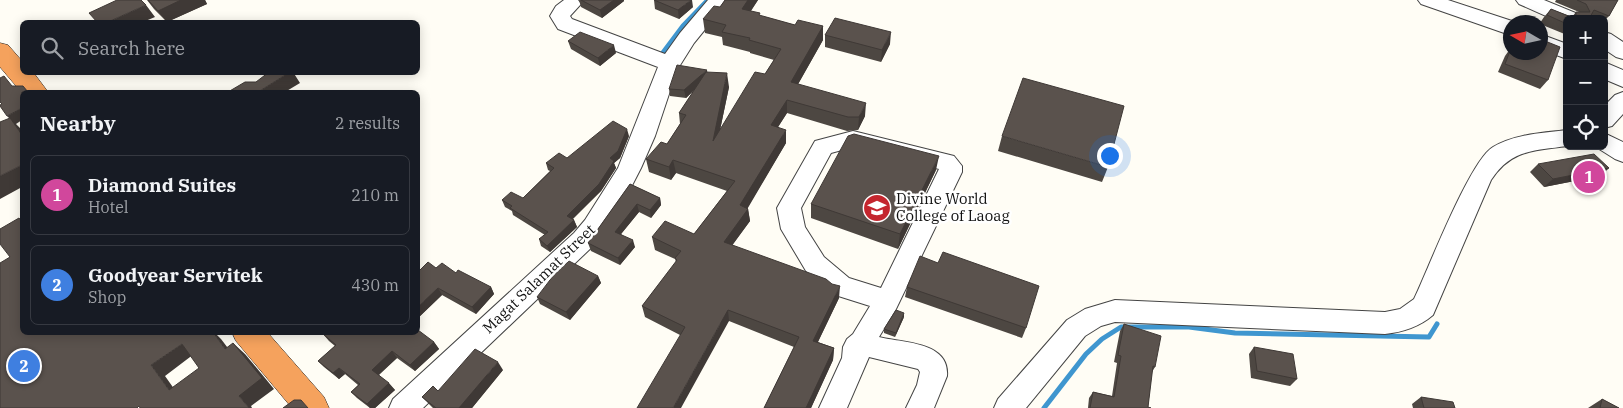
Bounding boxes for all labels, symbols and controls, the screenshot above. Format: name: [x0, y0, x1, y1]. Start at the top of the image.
north arrow: [1503, 15, 1548, 60]
map controls: [1563, 15, 1608, 150]
button: +: [1563, 15, 1608, 60]
search box: [20, 20, 420, 75]
icon: search: [38, 34, 66, 62]
text: Search here: [78, 36, 185, 60]
button: −: [1563, 60, 1608, 105]
button: locate: [1563, 105, 1608, 150]
text: Nearby: [40, 109, 116, 137]
text: 2 results: [335, 113, 400, 133]
your location: [1097, 143, 1123, 169]
pin: 1: [1573, 158, 1605, 196]
text: Diamond Suites: [88, 173, 236, 197]
text: 1: [52, 185, 62, 205]
text: 210 m: [351, 185, 399, 205]
place label: Divine World College of Laoag: [896, 189, 1010, 225]
school or university icon: Divine World College of Laoag: [862, 193, 892, 223]
text: Hotel: [88, 197, 129, 217]
street label: Magat Salamat Street: [478, 220, 599, 337]
text: Goodyear Servitek: [88, 263, 263, 287]
text: 2: [52, 275, 62, 295]
text: 430 m: [351, 275, 399, 295]
text: Shop: [88, 287, 126, 307]
pin: 2: [8, 347, 40, 385]

